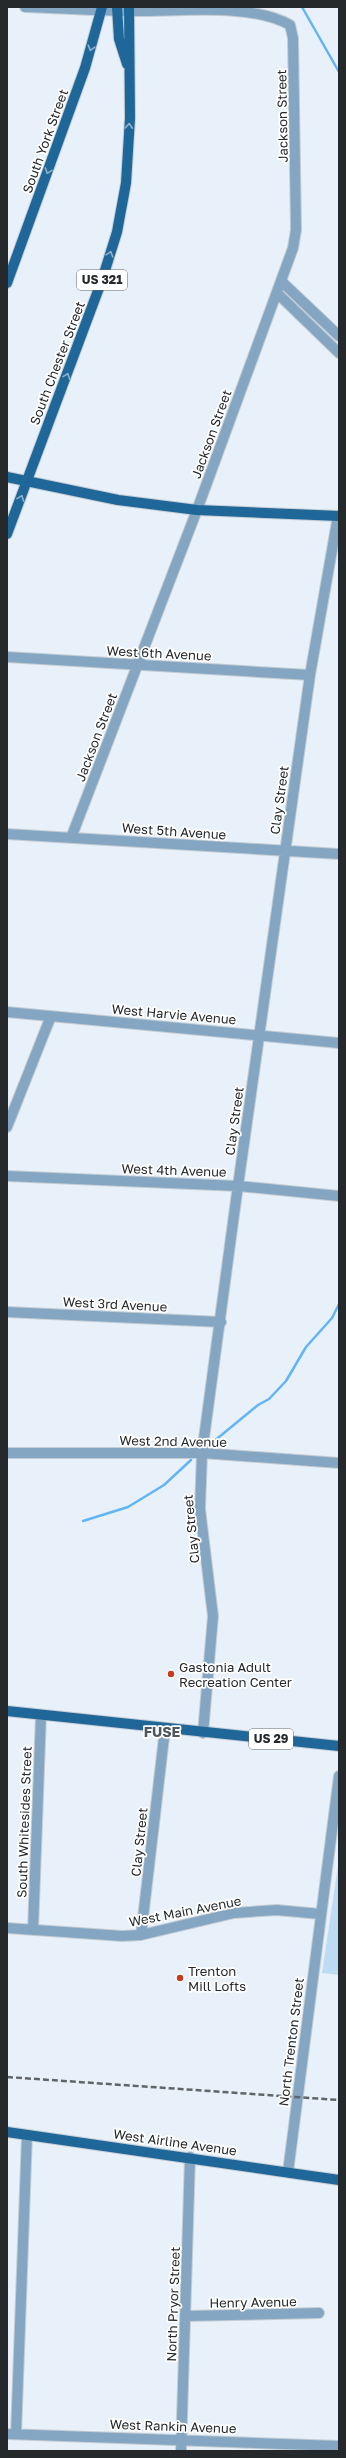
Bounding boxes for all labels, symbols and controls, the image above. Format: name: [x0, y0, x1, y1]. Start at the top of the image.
one-way arrow: [87, 45, 95, 51]
street label: Jackson Street: [273, 69, 291, 163]
street label: South York Street: [19, 87, 71, 195]
one-way arrow: [125, 123, 134, 129]
one-way arrow: [45, 167, 53, 174]
one-way arrow: [105, 250, 114, 257]
road number: US 321: [77, 270, 127, 290]
street label: South Chester Street: [26, 299, 88, 427]
one-way arrow: [62, 373, 70, 380]
street label: Jackson Street: [188, 387, 234, 481]
one-way arrow: [16, 494, 24, 501]
street label: West 6th Avenue: [106, 642, 212, 664]
street label: Jackson Street: [72, 691, 120, 783]
street label: Clay Street: [266, 765, 292, 835]
street label: West 5th Avenue: [121, 819, 227, 843]
street label: West Harvie Avenue: [111, 1001, 237, 1027]
street label: Clay Street: [221, 1086, 247, 1156]
street label: West 4th Avenue: [121, 1160, 227, 1180]
street label: West 3rd Avenue: [62, 1293, 168, 1315]
street label: West 2nd Avenue: [119, 1432, 227, 1450]
street label: Clay Street: [179, 1494, 203, 1564]
place label: Gastonia Adult Recreation Center: [179, 1659, 292, 1690]
marker: Gastonia Adult Recreation Center: [166, 1669, 176, 1679]
district label: FUSE: [144, 1723, 181, 1740]
road number: US 29: [249, 1729, 293, 1749]
street label: South Whitesides Street: [13, 1746, 35, 1898]
street label: Clay Street: [127, 1807, 151, 1877]
street label: West Main Avenue: [128, 1892, 242, 1930]
place label: Trenton Mill Lofts: [188, 1963, 246, 1994]
marker: Trenton Mill Lofts: [175, 1973, 185, 1983]
street label: North Trenton Street: [275, 1977, 307, 2107]
street label: West Airline Avenue: [112, 2125, 238, 2159]
street label: North Pryor Street: [163, 2246, 183, 2362]
street label: Henry Avenue: [209, 2293, 297, 2311]
street label: West Rankin Avenue: [109, 2416, 237, 2436]

